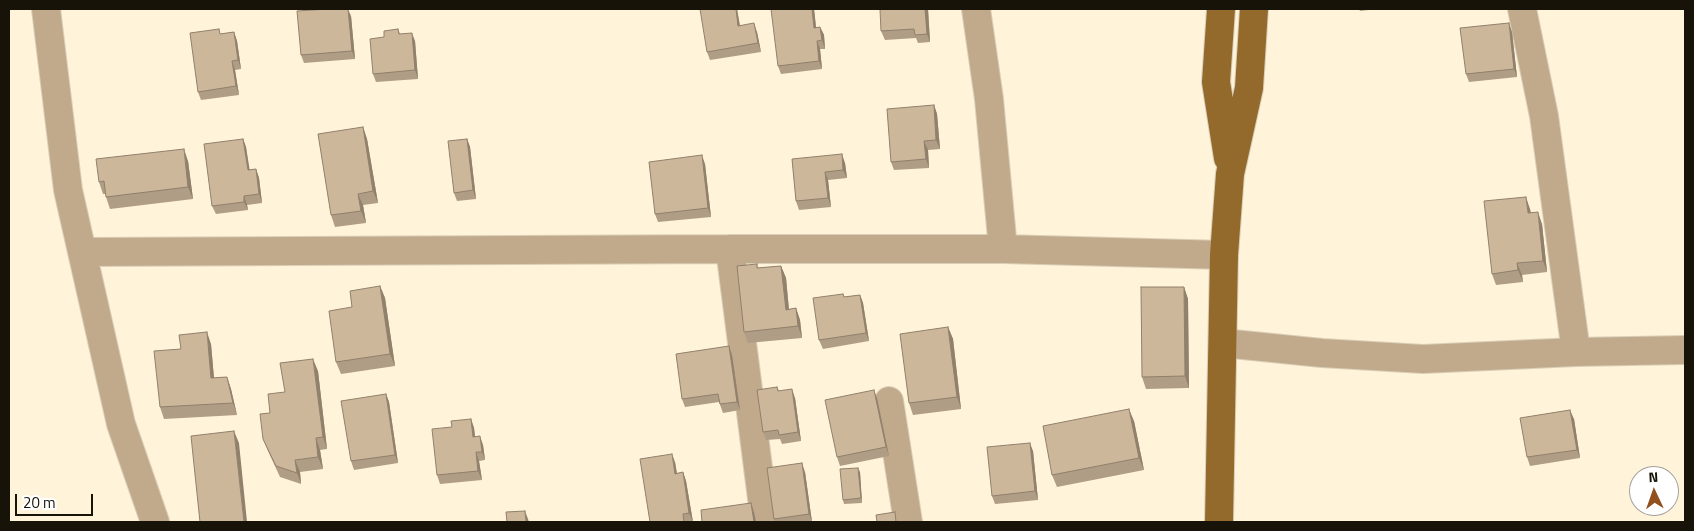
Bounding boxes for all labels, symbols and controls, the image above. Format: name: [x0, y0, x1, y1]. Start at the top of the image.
north arrow: [1629, 466, 1679, 516]
text: N: [1648, 466, 1659, 487]
scale bar: [18, 484, 95, 516]
text: 20 m: [23, 491, 56, 514]

